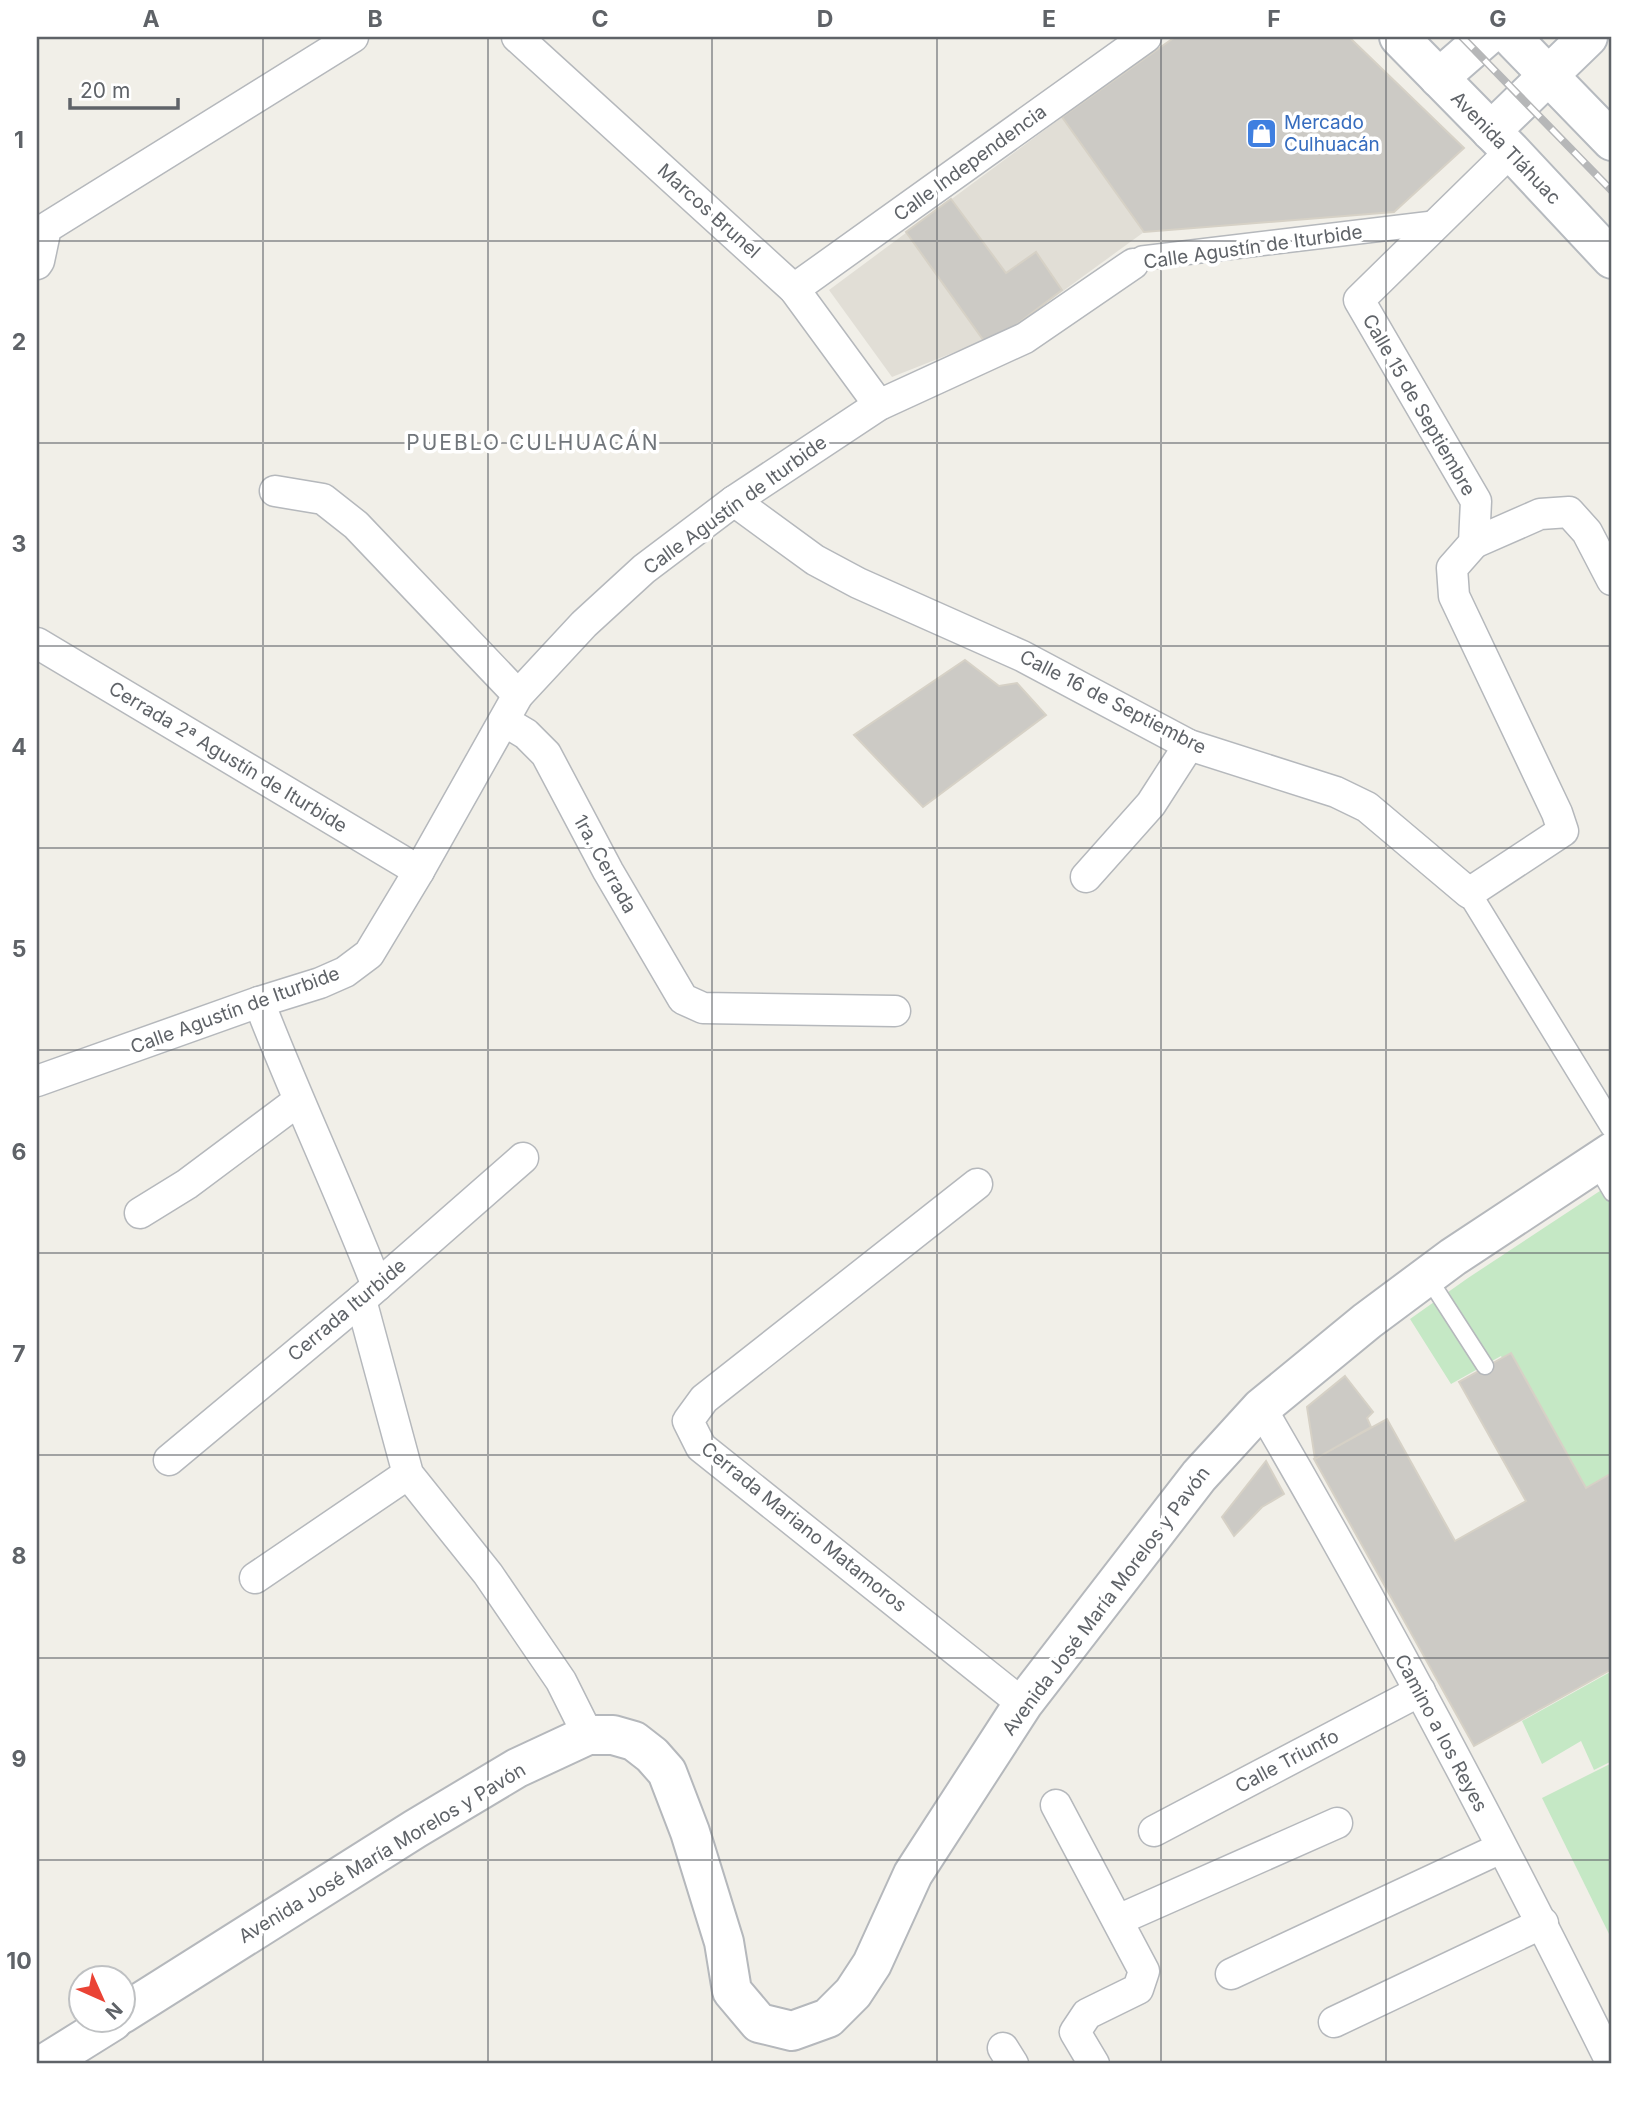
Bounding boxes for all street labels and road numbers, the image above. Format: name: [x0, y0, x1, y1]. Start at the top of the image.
street label: Avenida Tláhuac: [1446, 87, 1566, 209]
street label: Calle Independencia: [889, 100, 1051, 226]
street label: Marcos Brunel: [653, 159, 765, 263]
street label: Calle Agustín de Iturbide: [1142, 220, 1364, 274]
street label: Calle 15 de Septiembre: [1358, 310, 1480, 500]
street label: Calle Agustín de Iturbide: [639, 431, 831, 579]
street label: Calle 16 de Septiembre: [1016, 645, 1210, 759]
street label: Cerrada 2ª Agustín de Iturbide: [105, 677, 351, 837]
street label: 1ra. Cerrada: [569, 811, 641, 917]
street label: Calle Agustín de Iturbide: [127, 961, 343, 1059]
street label: Cerrada Iturbide: [283, 1254, 411, 1366]
street label: Cerrada Mariano Matamoros: [697, 1437, 911, 1617]
street label: Avenida José María Morelos y Pavón: [997, 1462, 1215, 1740]
street label: Camino a los Reyes: [1390, 1650, 1492, 1816]
street label: Calle Triunfo: [1231, 1724, 1343, 1798]
street label: Avenida José María Morelos y Pavón: [234, 1758, 530, 1948]

